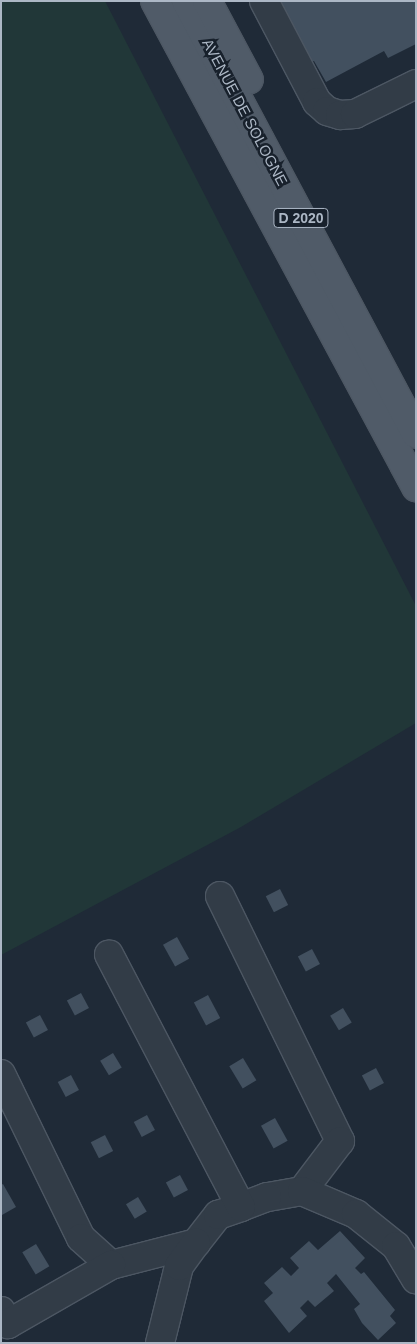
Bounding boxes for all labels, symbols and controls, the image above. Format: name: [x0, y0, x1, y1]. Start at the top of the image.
street label: AVENUE DE SOLOGNE: [199, 35, 291, 189]
road number: D 2020: [272, 207, 330, 230]

